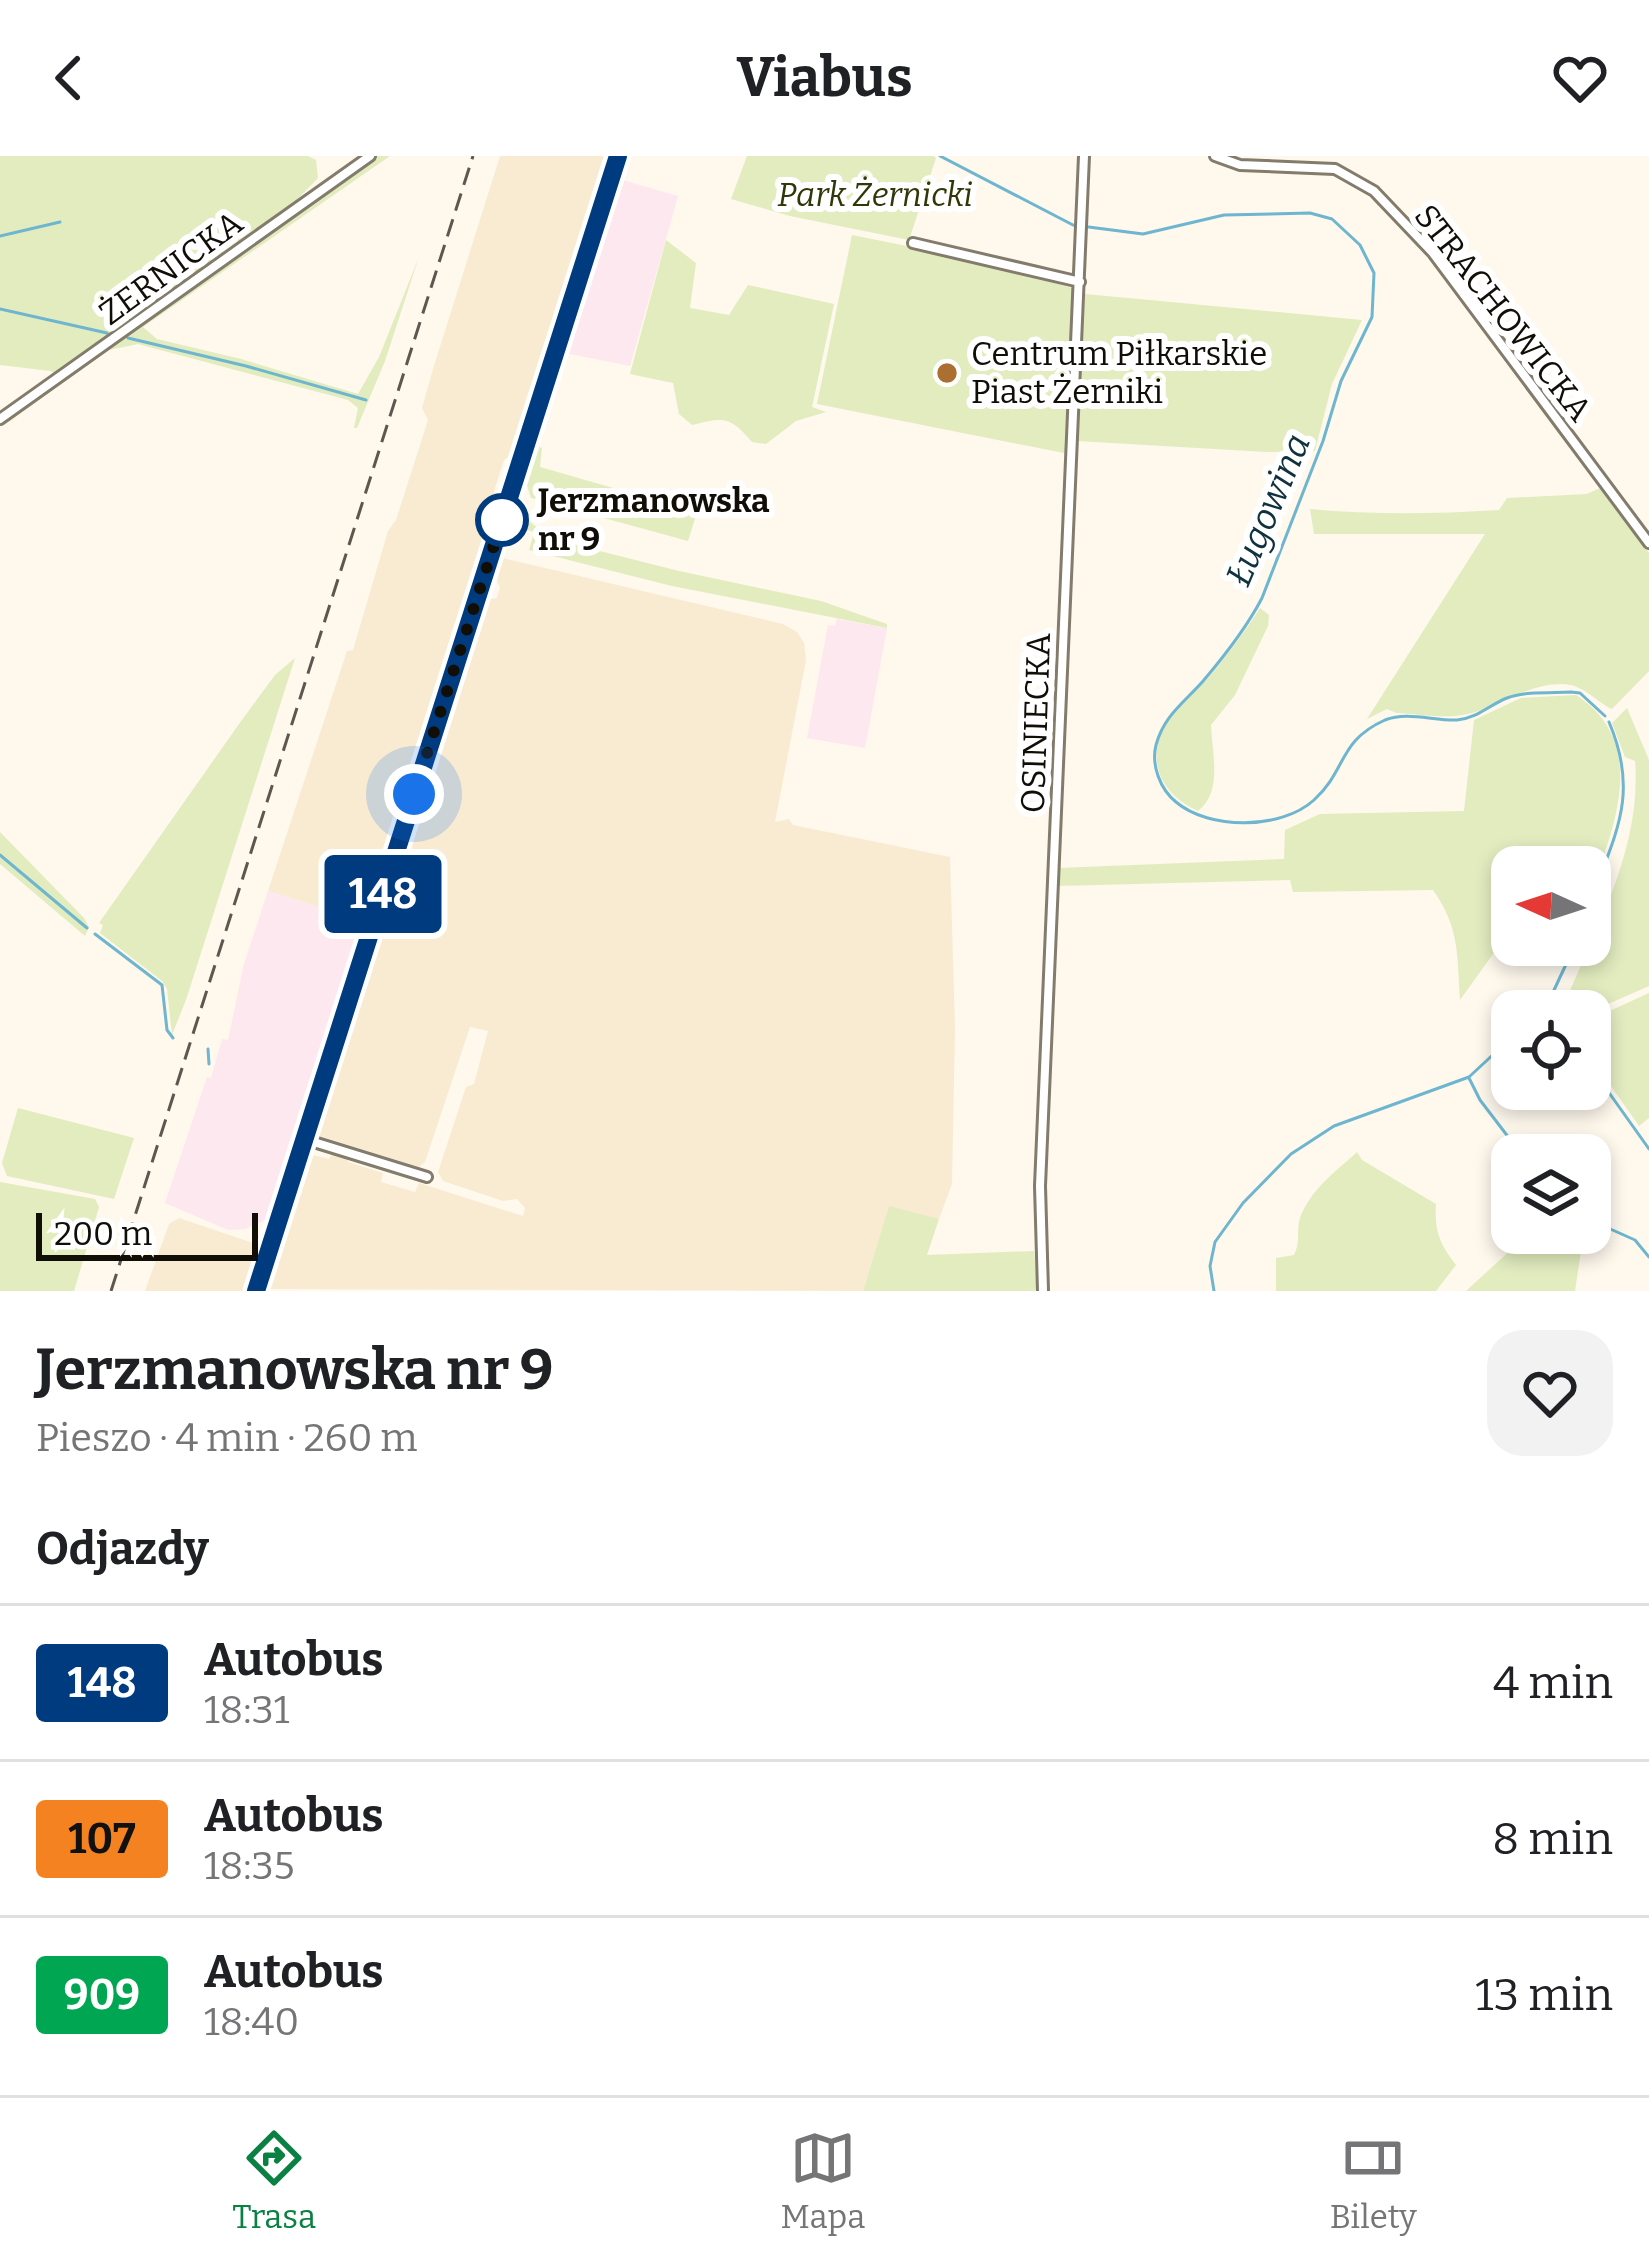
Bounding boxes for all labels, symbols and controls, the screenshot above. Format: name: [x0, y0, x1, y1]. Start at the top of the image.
icon: back: [36, 45, 102, 111]
icon: heart: [1547, 45, 1613, 111]
text: Viabus: [736, 46, 913, 110]
park label: Park Żernicki: [777, 175, 973, 215]
street label: STRACHOWICKA: [1406, 197, 1600, 430]
street label: ŻERNICKA: [91, 202, 251, 333]
place label: Centrum Piłkarskie Piast Żerniki: [971, 334, 1267, 412]
marker: Centrum Piłkarskie Piast Żerniki: [934, 360, 960, 386]
water label: Ługowina: [1216, 427, 1320, 593]
place label: Jerzmanowska nr 9: [536, 481, 770, 559]
marker: Jerzmanowska nr 9: [477, 495, 527, 545]
street label: OSINIECKA: [1013, 632, 1059, 814]
your location: [384, 764, 444, 824]
north arrow: [1491, 846, 1611, 966]
map controls: [1491, 846, 1611, 1254]
line badge: 148: [314, 855, 452, 933]
text: 148: [348, 869, 418, 919]
button: locate: [1491, 990, 1611, 1110]
button: layers: [1491, 1134, 1611, 1254]
scale bar: [36, 1207, 258, 1260]
text: 200 m: [54, 1214, 152, 1254]
button: heart: [1487, 1330, 1613, 1456]
text: Jerzmanowska nr 9: [36, 1336, 554, 1404]
text: Pieszo · 4 min · 260 m: [36, 1415, 418, 1461]
text: Odjazdy: [36, 1522, 209, 1576]
text: Autobus: [204, 1633, 384, 1687]
text: 4 min: [1493, 1656, 1613, 1710]
text: 148: [67, 1658, 137, 1708]
text: 18:31: [204, 1687, 290, 1733]
text: Autobus: [204, 1789, 384, 1843]
text: 8 min: [1492, 1812, 1613, 1866]
text: 107: [68, 1814, 136, 1864]
text: 18:35: [204, 1843, 295, 1889]
text: Autobus: [204, 1945, 384, 1999]
text: 13 min: [1475, 1968, 1613, 2022]
text: 909: [64, 1970, 140, 2020]
text: 18:40: [204, 1999, 299, 2045]
tab: Trasa: [232, 2125, 316, 2237]
tab: Mapa: [781, 2125, 865, 2237]
tab: Bilety: [1330, 2125, 1417, 2237]

